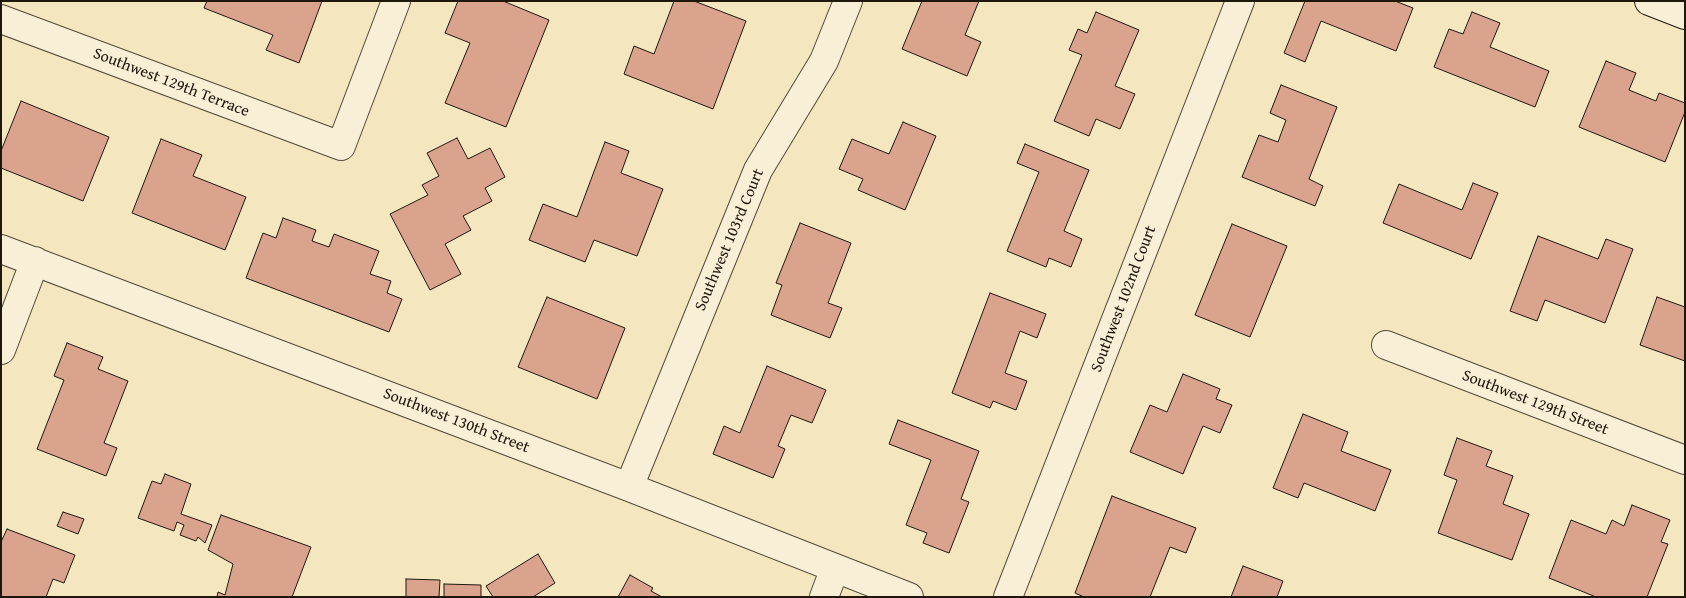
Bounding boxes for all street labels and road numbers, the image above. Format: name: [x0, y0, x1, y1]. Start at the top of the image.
street label: Southwest 129th Terrace: [90, 44, 252, 122]
street label: Southwest 103rd Court: [691, 166, 769, 314]
street label: Southwest 102nd Court: [1087, 223, 1161, 375]
street label: Southwest 129th Street: [1459, 366, 1611, 440]
street label: Southwest 130th Street: [380, 384, 532, 458]

